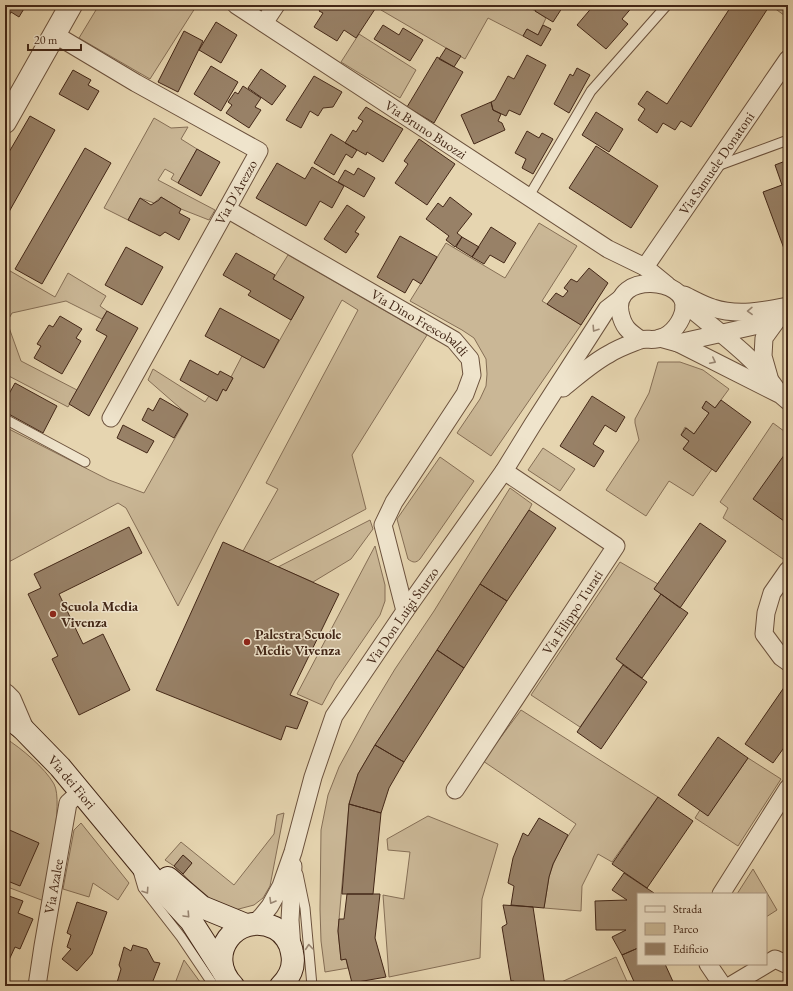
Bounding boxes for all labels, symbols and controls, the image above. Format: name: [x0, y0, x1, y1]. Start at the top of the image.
scale bar: [28, 26, 81, 52]
text: 20 m: [34, 32, 58, 48]
street label: Via Bruno Buozzi: [381, 96, 471, 163]
street label: Via Samuele Donatoni: [675, 108, 758, 218]
street label: Via D'Arezzo: [211, 156, 261, 228]
street label: Via Dino Frescobaldi: [368, 285, 473, 360]
one-way arrow: [747, 307, 753, 316]
one-way arrow: [592, 325, 600, 332]
one-way arrow: [709, 356, 716, 364]
street label: Via Don Luigi Sturzo: [362, 563, 443, 668]
street label: Via Filippo Turati: [538, 566, 607, 658]
place label: Scuola Media Vivenza: [61, 597, 139, 631]
marker: Scuola Media Vivenza: [48, 609, 58, 619]
place label: Palestra Scuole Medie Vivenza: [255, 625, 342, 659]
marker: Palestra Scuole Medie Vivenza: [242, 637, 252, 647]
street label: Via dei Fiori: [44, 751, 100, 813]
street label: Via Azalee: [40, 857, 67, 915]
one-way arrow: [141, 887, 149, 894]
legend: [637, 893, 767, 965]
one-way arrow: [270, 897, 277, 904]
text: Strada: [673, 901, 702, 917]
one-way arrow: [182, 910, 189, 918]
text: Parco: [673, 921, 698, 937]
text: Edificio: [673, 941, 709, 957]
one-way arrow: [304, 944, 313, 950]

